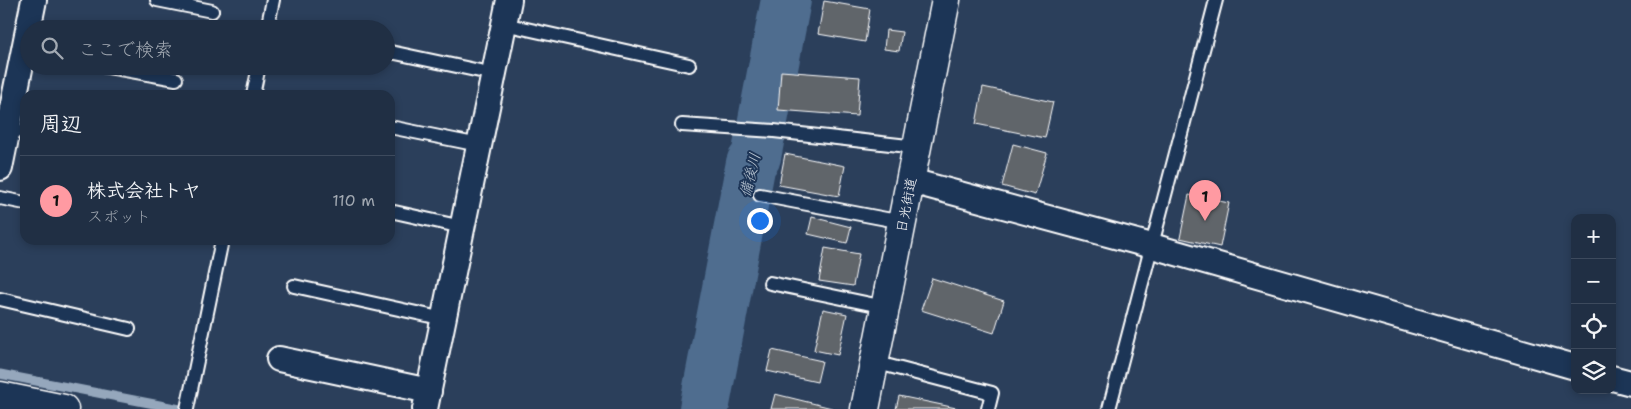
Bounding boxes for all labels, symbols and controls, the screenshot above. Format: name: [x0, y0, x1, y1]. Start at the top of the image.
search box: [20, 20, 395, 75]
icon: search: [38, 34, 66, 62]
text: ここで検索: [78, 37, 173, 62]
text: 周辺: [40, 110, 82, 138]
water label: 備後川: [735, 151, 765, 199]
street label: 日光街道: [892, 176, 920, 234]
text: 株式会社トヤ: [87, 178, 201, 203]
pin: 1: [1189, 180, 1221, 221]
text: 1: [52, 190, 60, 211]
text: 110 m: [332, 190, 375, 211]
text: スポット: [87, 206, 151, 227]
your location: [747, 208, 773, 234]
map controls: [1571, 214, 1616, 394]
button: +: [1571, 214, 1616, 259]
button: −: [1571, 259, 1616, 304]
button: locate: [1571, 304, 1616, 349]
button: layers: [1571, 349, 1616, 394]

